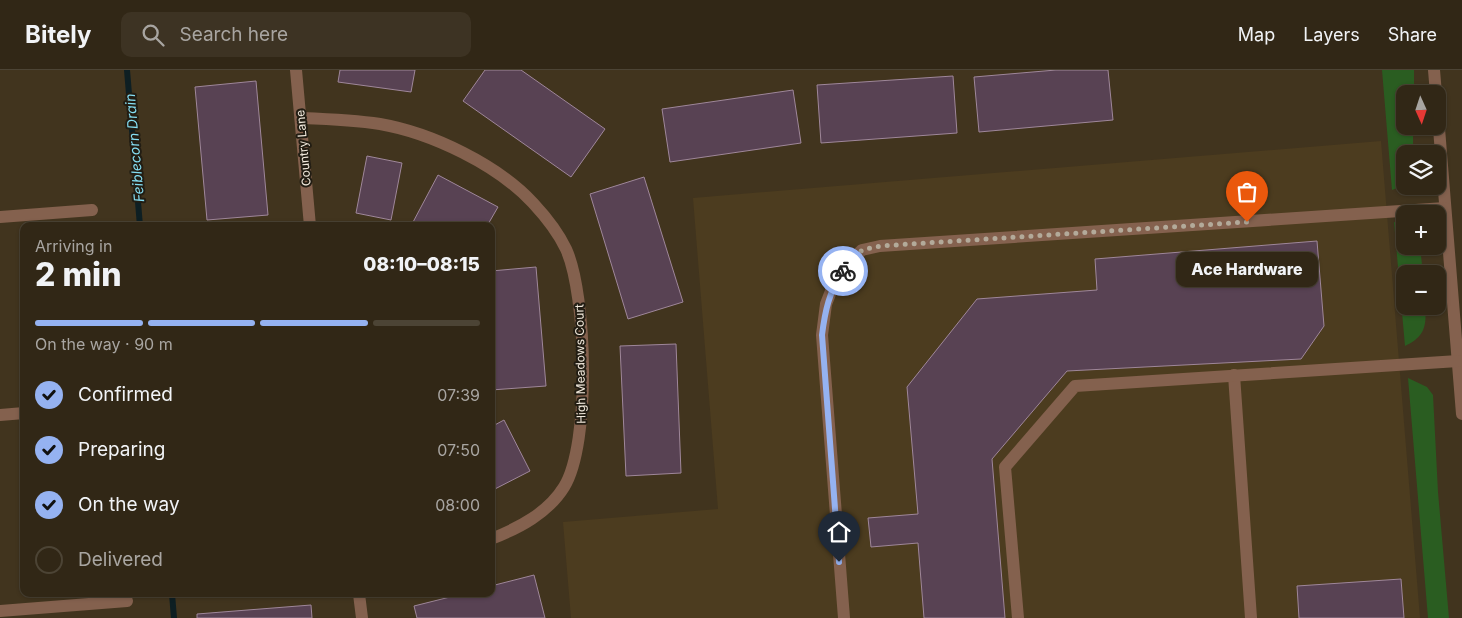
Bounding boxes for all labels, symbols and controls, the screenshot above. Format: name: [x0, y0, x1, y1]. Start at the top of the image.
search box: [121, 12, 471, 57]
text: Bitely: [25, 20, 91, 49]
icon: search: [139, 21, 167, 49]
text: Search here: [179, 23, 288, 46]
text: Map: [1238, 24, 1275, 45]
text: Layers: [1303, 24, 1360, 45]
text: Share: [1388, 24, 1437, 45]
north arrow: [1396, 85, 1446, 135]
map controls: [1396, 85, 1446, 315]
water label: Feiblecorn Drain: [121, 93, 147, 203]
street label: Country Lane: [292, 109, 314, 187]
button: layers: [1396, 145, 1446, 195]
pin: [1226, 171, 1268, 222]
icon: bag: [1233, 178, 1261, 206]
button: +: [1396, 205, 1446, 255]
text: Arriving in: [35, 236, 112, 256]
courier: [818, 246, 868, 296]
callout: Ace Hardware: [1176, 252, 1318, 287]
text: 08:10–08:15: [363, 253, 480, 276]
text: 2 min: [35, 255, 121, 294]
icon: bike: [829, 257, 857, 285]
text: Ace Hardware: [1191, 259, 1303, 279]
button: −: [1396, 265, 1446, 315]
street label: High Meadows Court: [571, 304, 589, 424]
text: On the way · 90 m: [35, 334, 173, 354]
icon: check: [35, 381, 63, 409]
text: Confirmed: [78, 383, 173, 406]
text: 07:39: [437, 385, 480, 405]
icon: check: [35, 436, 63, 464]
text: Preparing: [78, 438, 165, 461]
text: 07:50: [437, 440, 480, 460]
icon: check: [35, 491, 63, 519]
text: On the way: [78, 493, 180, 516]
text: 08:00: [435, 495, 480, 515]
pin: [818, 511, 860, 562]
icon: home: [825, 518, 853, 546]
text: Delivered: [78, 548, 163, 571]

